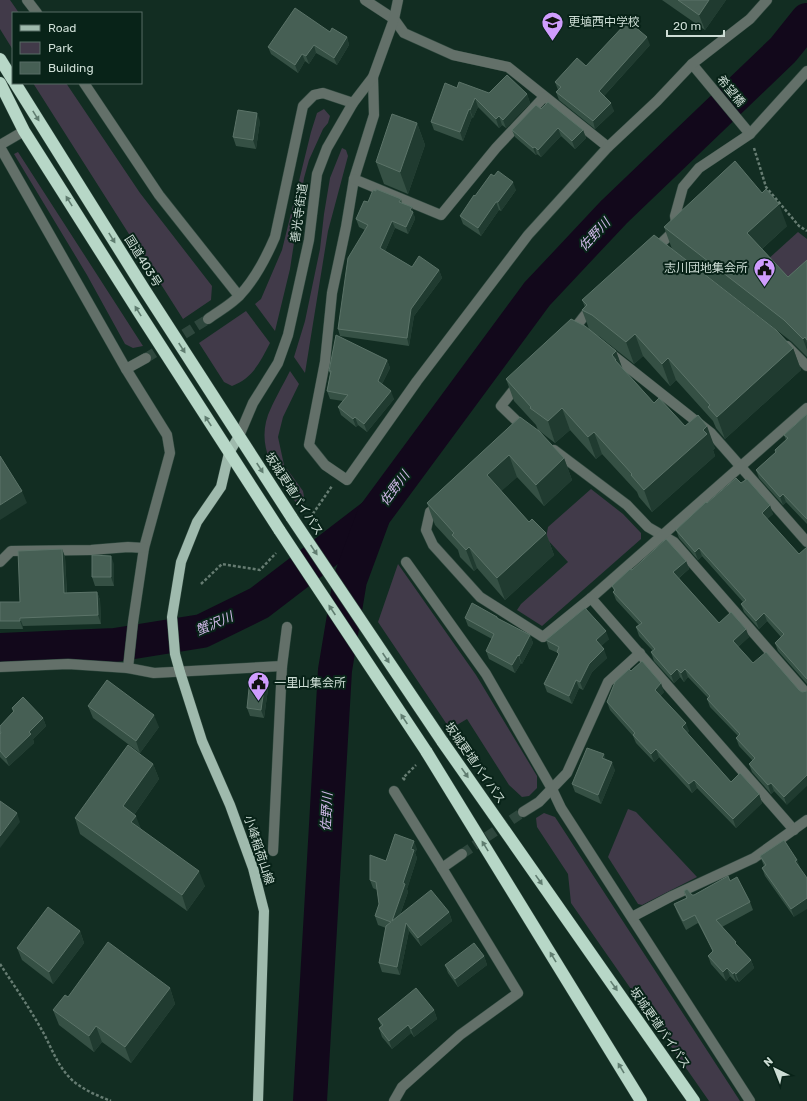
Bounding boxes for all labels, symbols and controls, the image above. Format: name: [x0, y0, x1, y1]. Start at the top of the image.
school or university icon: 更埴西中学校: [539, 9, 565, 42]
legend: [12, 12, 142, 84]
scale bar: [667, 12, 724, 38]
place label: 更埴西中学校: [568, 15, 640, 29]
text: 20 m: [673, 19, 701, 33]
text: Road: [48, 21, 76, 35]
text: Park: [48, 41, 74, 55]
text: Building: [48, 61, 94, 75]
street label: 希望橋: [714, 73, 748, 109]
one-way arrow: [32, 110, 39, 122]
street label: 善光寺街道: [288, 182, 310, 244]
one-way arrow: [65, 195, 72, 207]
water label: 佐野川: [576, 214, 615, 254]
one-way arrow: [109, 232, 116, 244]
street label: 国道403号: [122, 233, 164, 289]
public building icon: 志川団地集会所: [751, 255, 777, 288]
place label: 志川団地集会所: [664, 261, 748, 275]
one-way arrow: [134, 306, 142, 316]
one-way arrow: [178, 343, 186, 353]
one-way arrow: [204, 415, 212, 426]
street label: 坂城更埴バイパス: [262, 450, 326, 538]
one-way arrow: [256, 463, 264, 474]
water label: 佐野川: [377, 467, 413, 508]
one-way arrow: [310, 545, 318, 556]
one-way arrow: [329, 605, 336, 616]
water label: 蟹沢川: [193, 608, 237, 638]
one-way arrow: [383, 652, 390, 664]
public building icon: 一里山集会所: [246, 670, 272, 703]
place label: 一里山集会所: [274, 676, 346, 690]
one-way arrow: [400, 714, 408, 724]
street label: 坂城更埴バイパス: [442, 720, 508, 806]
one-way arrow: [461, 768, 469, 778]
water label: 佐野川: [318, 790, 335, 832]
street label: 小峰稲荷山線: [241, 814, 277, 886]
one-way arrow: [481, 840, 488, 852]
one-way arrow: [535, 874, 543, 885]
one-way arrow: [549, 952, 557, 962]
one-way arrow: [610, 981, 618, 991]
street label: 坂城更埴バイパス: [627, 985, 693, 1071]
north arrow: [755, 1049, 795, 1089]
text: N: [761, 1055, 776, 1070]
one-way arrow: [617, 1062, 624, 1074]

